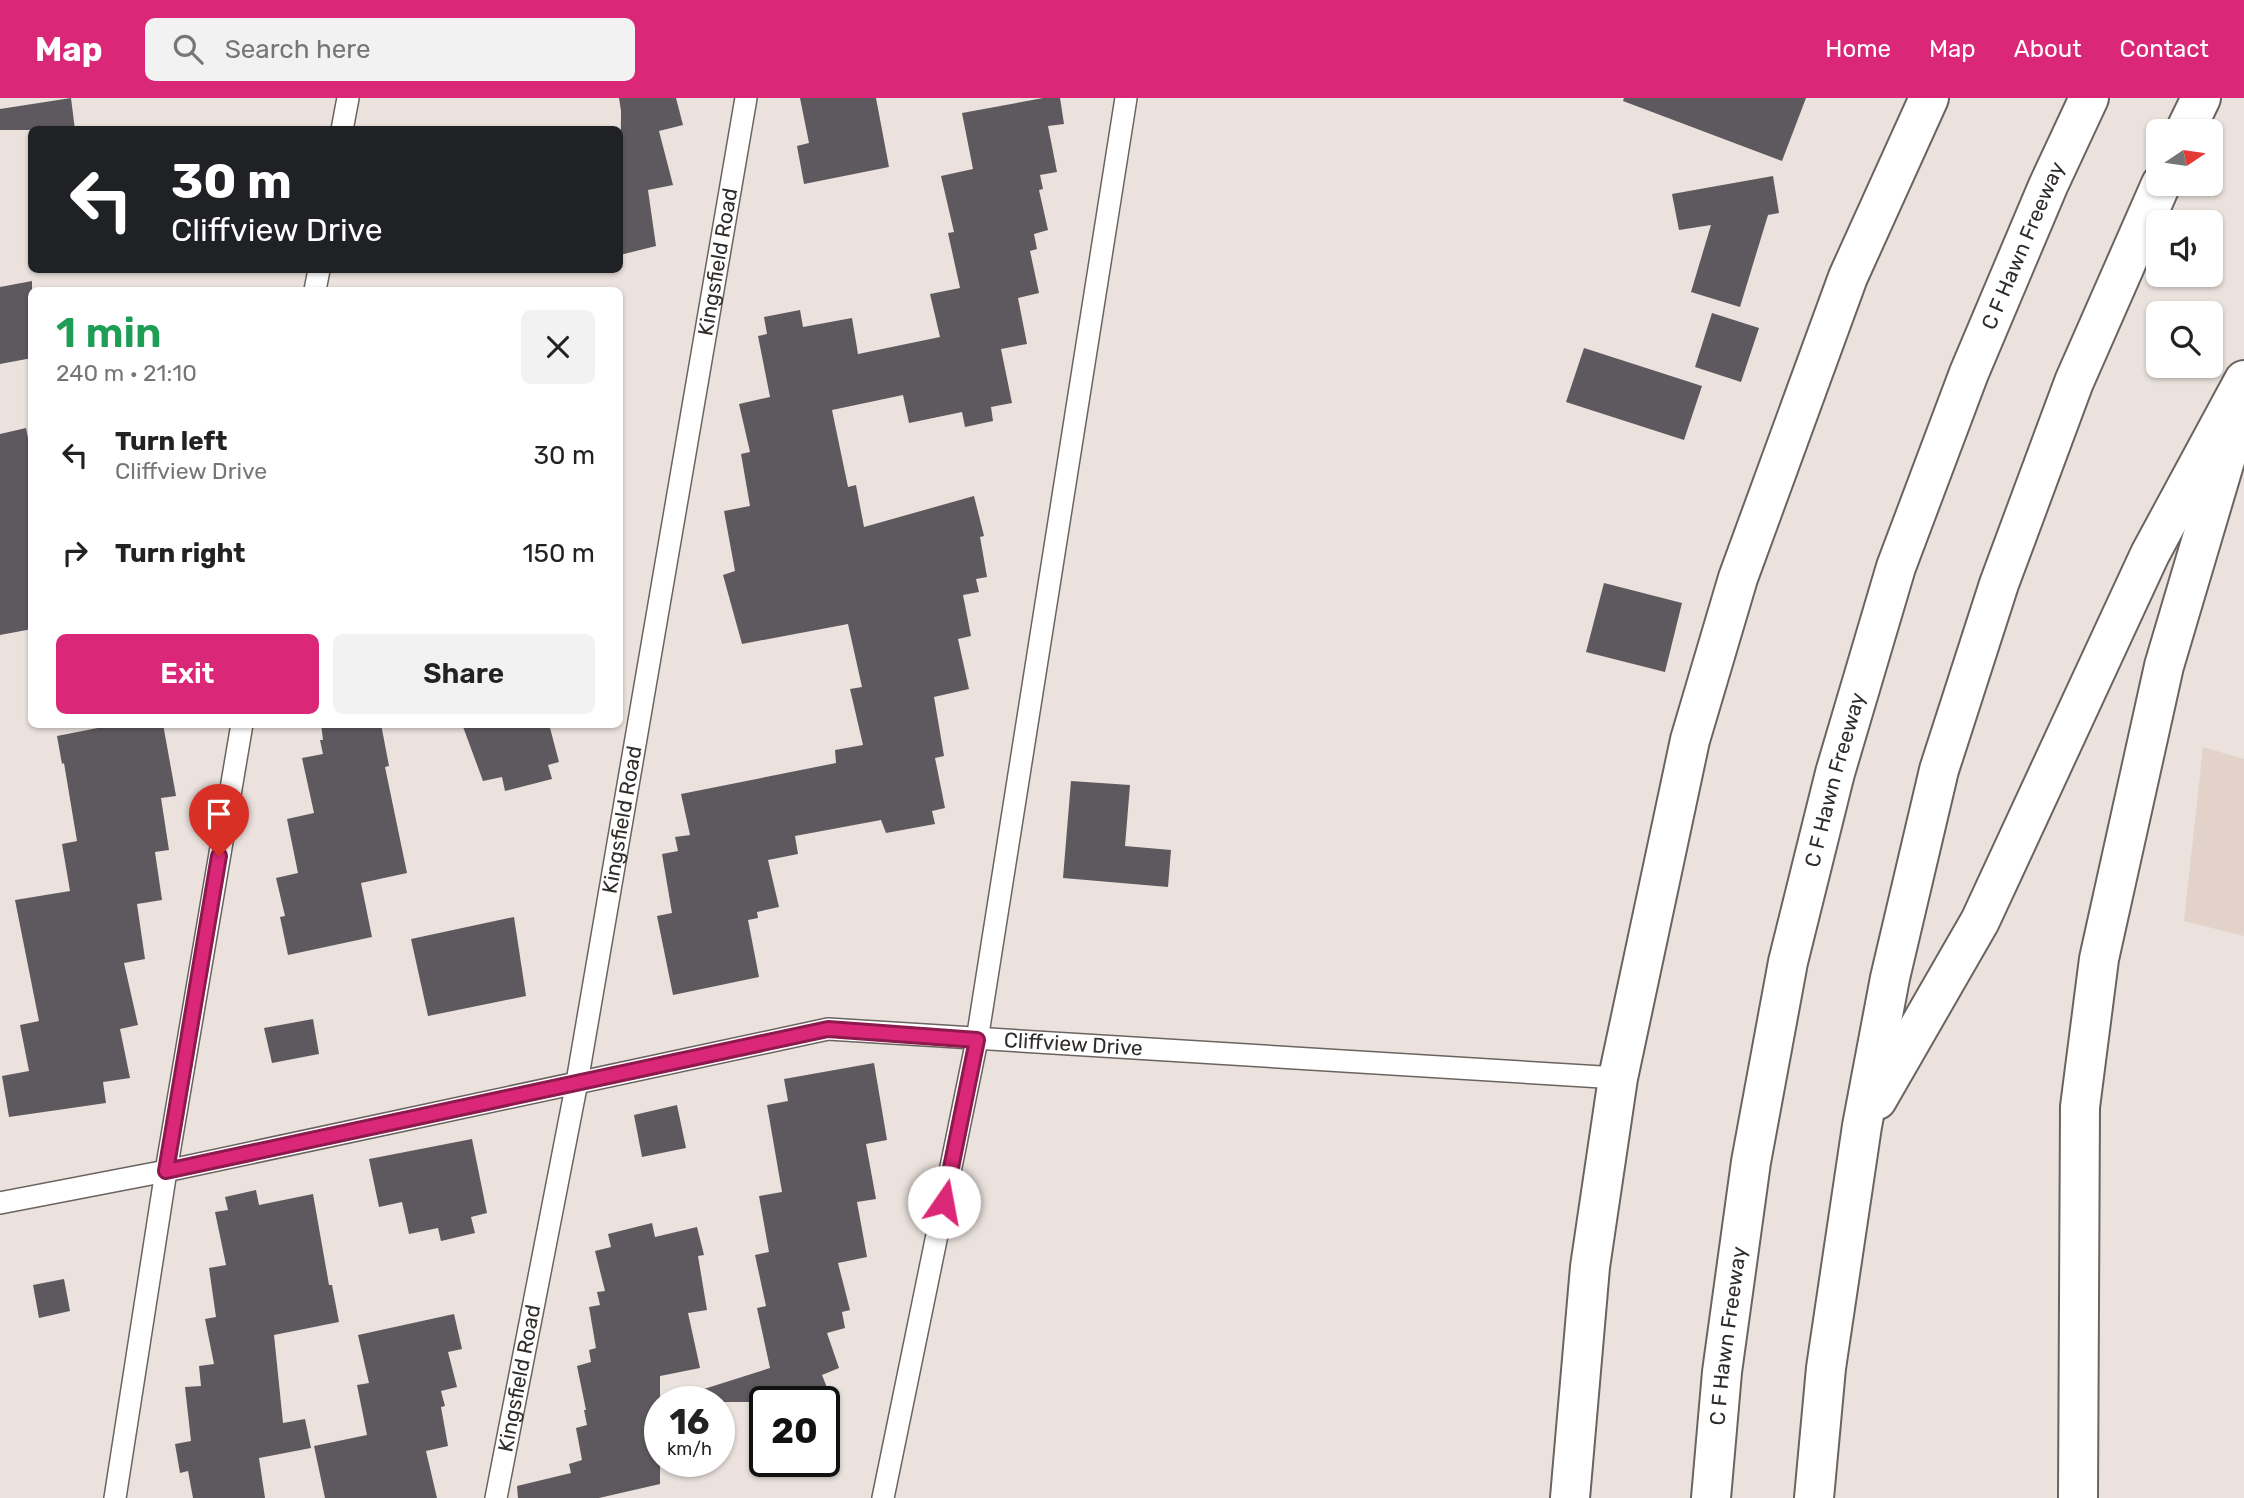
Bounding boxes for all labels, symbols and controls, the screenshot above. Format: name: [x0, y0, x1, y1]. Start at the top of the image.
search box: [145, 18, 635, 81]
text: Map: [35, 30, 103, 69]
icon: search: [169, 30, 207, 68]
text: Search here: [225, 34, 370, 65]
text: Home: [1825, 35, 1891, 63]
text: Map: [1929, 35, 1976, 63]
text: About: [2014, 35, 2082, 63]
text: Contact: [2120, 35, 2209, 63]
north arrow: [2146, 119, 2222, 196]
map controls: [2146, 119, 2223, 378]
text: 30 m: [171, 152, 292, 210]
icon: left: [56, 154, 147, 245]
street label: C F Hawn Freeway: [1976, 157, 2070, 333]
street label: Kingsfield Road: [692, 186, 742, 338]
button: sound: [2146, 210, 2223, 287]
text: Cliffview Drive: [171, 211, 383, 249]
button: search: [2146, 301, 2223, 378]
text: 1 min: [56, 308, 162, 358]
button: close: [521, 310, 595, 384]
text: 240 m · 21:10: [56, 359, 197, 387]
text: Turn left: [115, 426, 227, 457]
icon: left: [56, 436, 94, 474]
text: 30 m: [533, 440, 595, 471]
text: Cliffview Drive: [115, 457, 267, 485]
icon: right: [56, 534, 94, 572]
text: Turn right: [115, 538, 245, 569]
text: 150 m: [522, 538, 595, 569]
button: Exit: [56, 634, 319, 714]
button: Share: [333, 634, 595, 714]
street label: C F Hawn Freeway: [1799, 689, 1870, 870]
street label: Kingsfield Road: [597, 744, 647, 895]
pin: [189, 784, 249, 856]
icon: arrive: [200, 795, 238, 833]
street label: Cliffview Drive: [1003, 1027, 1144, 1061]
position arrow: [907, 1165, 981, 1239]
street label: C F Hawn Freeway: [1704, 1244, 1751, 1426]
street label: Kingsfield Road: [492, 1302, 545, 1454]
speed limit sign: 20: [749, 1386, 840, 1477]
text: 16: [669, 1401, 710, 1443]
text: km/h: [667, 1438, 712, 1460]

